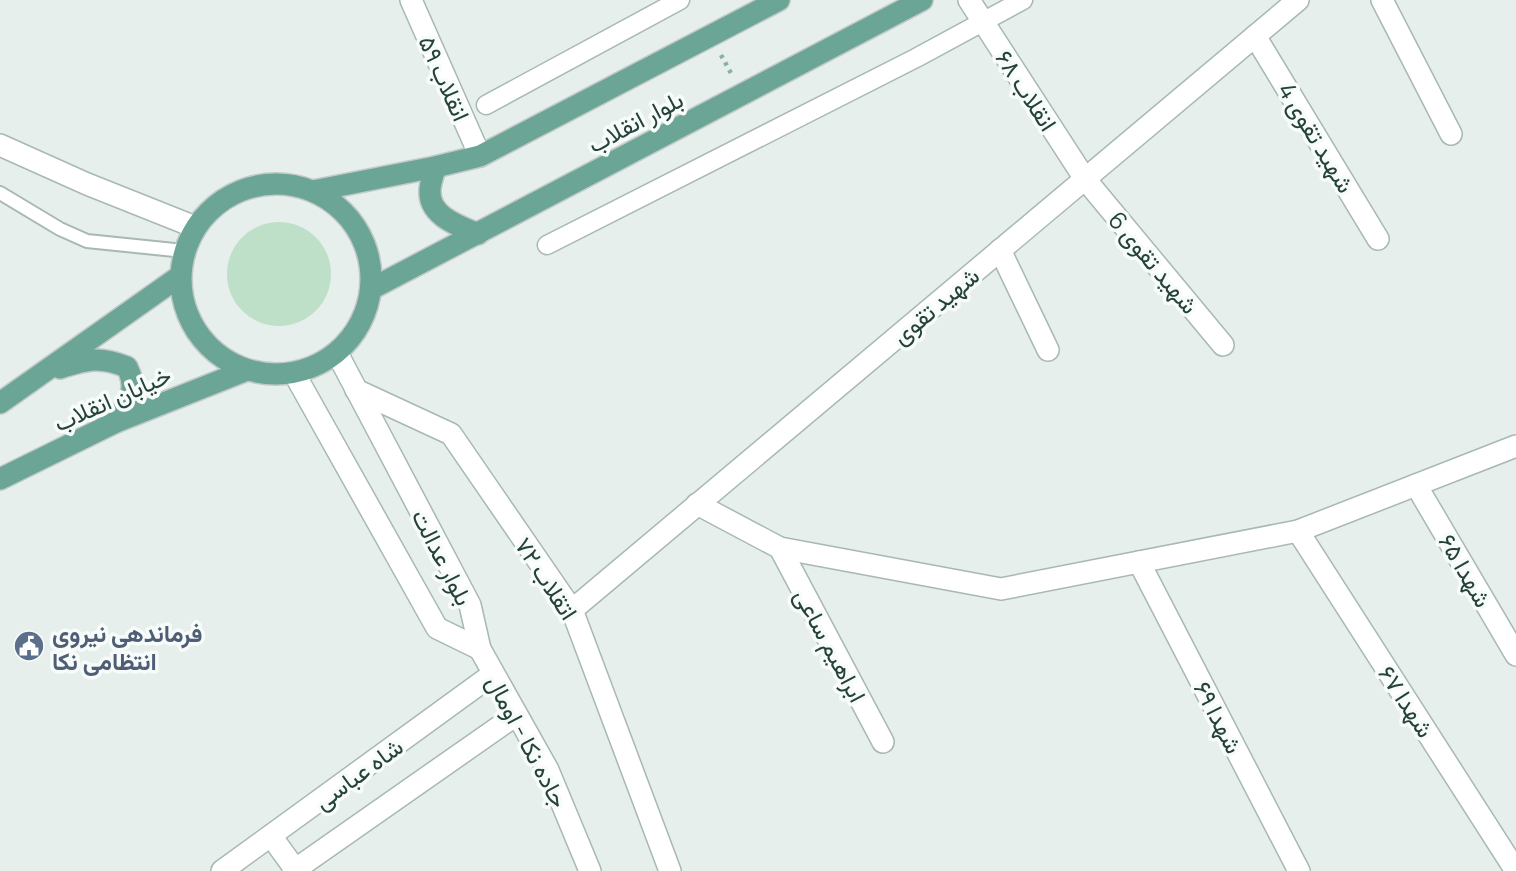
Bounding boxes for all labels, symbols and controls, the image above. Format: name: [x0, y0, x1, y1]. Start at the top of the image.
street label: انقلاب ۵۹: [412, 30, 478, 126]
street label: انقلاب ۶۸: [989, 43, 1065, 137]
street label: شهید تقوی 4: [1271, 76, 1363, 198]
street label: بلوار انقلاب: [581, 82, 689, 160]
street label: شهید تقوی 6: [1101, 204, 1207, 320]
street label: شهید تقوی: [884, 259, 986, 351]
street label: خیابان انقلاب: [48, 357, 176, 439]
street label: بلوار عدالت: [405, 503, 481, 611]
street label: شهدا ۶۵: [1432, 527, 1500, 613]
street label: اتقلاب ۷۲: [508, 530, 586, 626]
street label: ابراهیم ساعی: [786, 582, 875, 708]
place label: فرماندهی نیروی انتظامی نکا: [52, 616, 202, 677]
public building icon: فرماندهی نیروی انتظامی نکا: [12, 629, 46, 663]
street label: شهدا ۶۷: [1371, 659, 1443, 743]
street label: جاده نکا - اومال: [479, 669, 577, 813]
street label: شهدا ۶۹: [1187, 675, 1251, 759]
street label: شاه عباسی: [307, 729, 409, 817]

